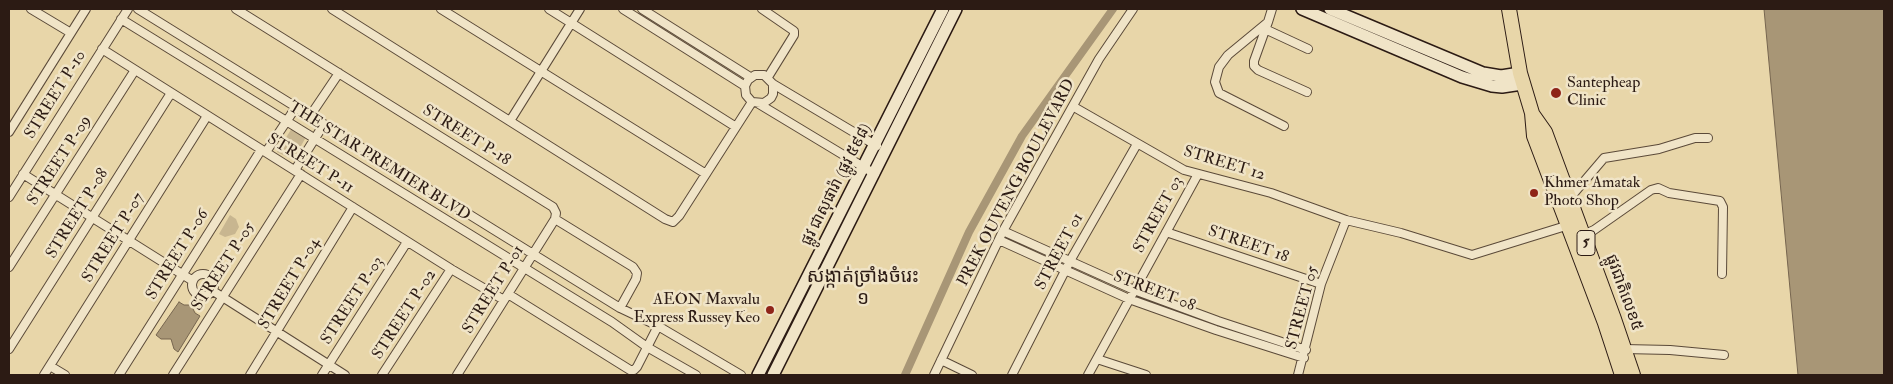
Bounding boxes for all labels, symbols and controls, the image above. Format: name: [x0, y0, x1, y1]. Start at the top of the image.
street label: STREET P-10: [21, 47, 91, 143]
place label: Santepheap Clinic: [1567, 74, 1640, 112]
street label: PREK OUVENG BOULEVARD: [954, 76, 1080, 290]
marker: Santepheap Clinic: [1549, 86, 1563, 100]
street label: THE STAR PREMIER BLVD: [285, 98, 473, 226]
street label: STREET P-18: [419, 101, 513, 171]
street label: STREET P-09: [24, 113, 96, 209]
street label: ផ្លូវ ជាសុផារ៉ា (ផ្លូវ ៥៩៨): [798, 121, 876, 249]
street label: STREET P-11: [263, 130, 357, 198]
street label: STREET 12: [1181, 142, 1267, 186]
street label: STREET P-08: [43, 166, 113, 262]
street label: STREET 03: [1130, 173, 1188, 257]
place label: Khmer Amatak Photo Shop: [1544, 174, 1641, 212]
marker: Khmer Amatak Photo Shop: [1528, 187, 1540, 199]
street label: STREET P-07: [79, 190, 149, 286]
street label: STREET P-06: [143, 206, 213, 304]
street label: STREET 01: [1032, 210, 1088, 294]
street label: STREET P-05: [188, 219, 260, 315]
street label: STREET 18: [1205, 222, 1291, 268]
road number: 5: [1577, 230, 1595, 256]
street label: STREET P-04: [255, 235, 325, 333]
street label: STREET P-01: [459, 242, 529, 338]
street label: ផ្លូវជាតិលេខ៥: [1600, 252, 1646, 334]
street label: STREET P-03: [317, 253, 389, 349]
street label: STREET 05: [1283, 264, 1323, 352]
street label: STREET P-02: [369, 267, 441, 363]
district label: សង្កាត់ច្រាំងចំរេះ ១: [807, 267, 919, 311]
street label: STREET 08: [1110, 268, 1198, 316]
place label: AEON Maxvalu Express Russey Keo: [633, 291, 760, 329]
marker: AEON Maxvalu Express Russey Keo: [764, 304, 776, 316]

